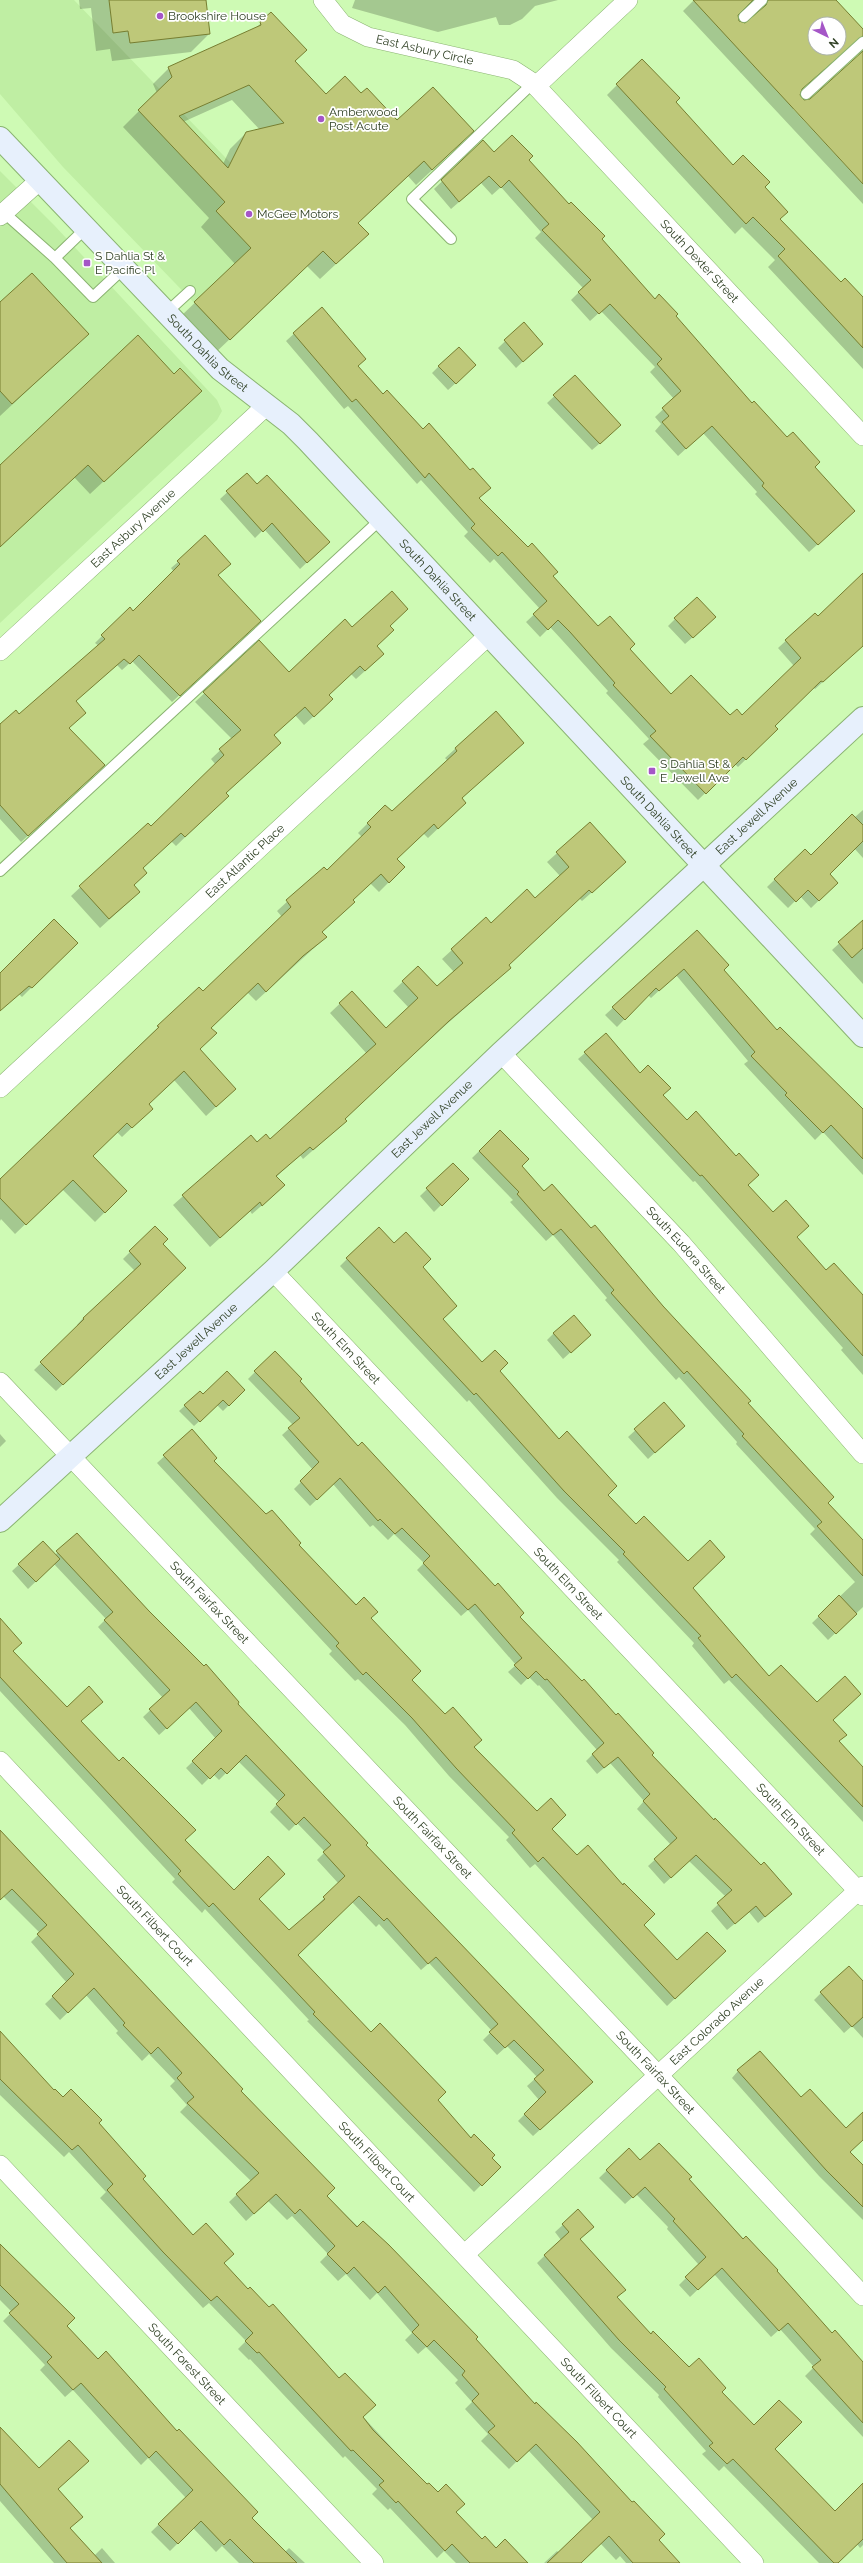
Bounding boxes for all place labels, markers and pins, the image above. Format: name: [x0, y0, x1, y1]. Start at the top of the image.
place label: Brookshire House: [168, 9, 266, 23]
marker: Brookshire House: [155, 11, 165, 21]
place label: Amberwood Post Acute: [329, 105, 398, 133]
marker: Amberwood Post Acute: [316, 114, 326, 124]
place label: McGee Motors: [257, 207, 338, 221]
marker: McGee Motors: [244, 209, 254, 219]
place label: S Dahlia St & E Pacific Pl: [95, 249, 165, 277]
marker: S Dahlia St & E Pacific Pl: [82, 258, 92, 268]
place label: S Dahlia St & E Jewell Ave: [660, 757, 730, 785]
marker: S Dahlia St & E Jewell Ave: [647, 766, 657, 776]

